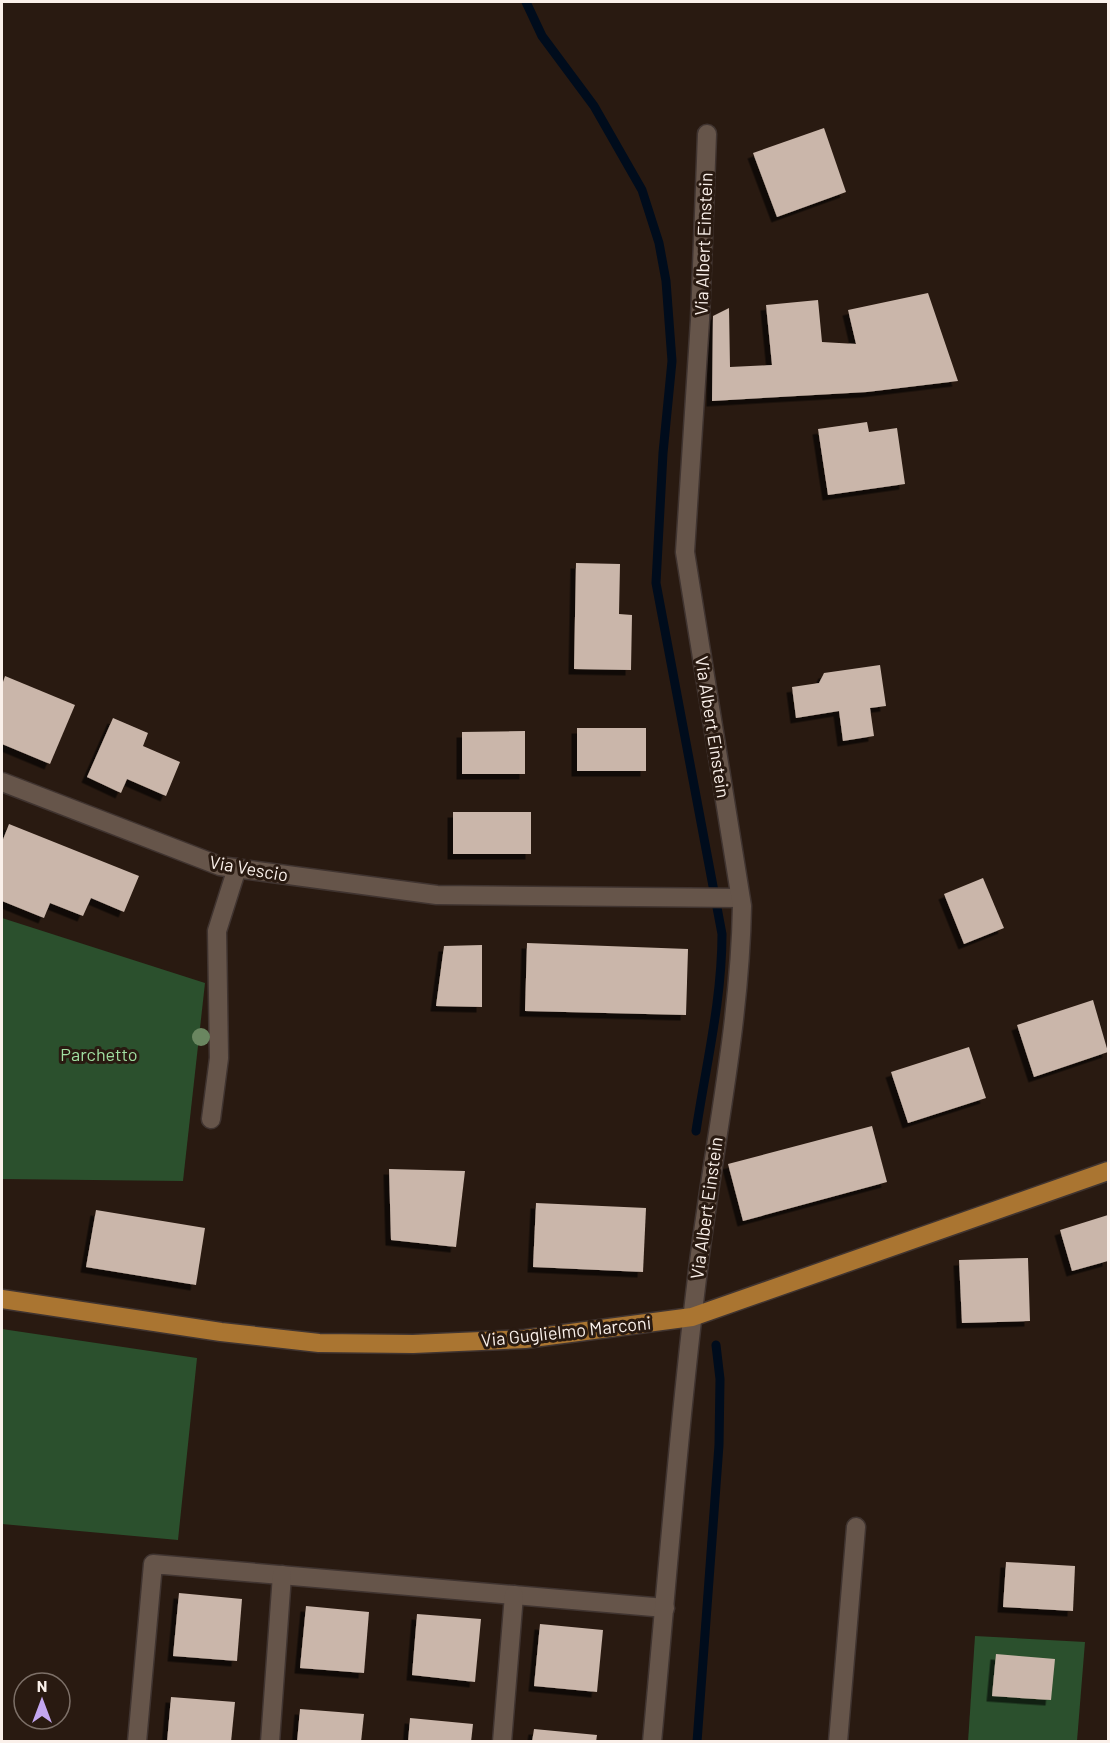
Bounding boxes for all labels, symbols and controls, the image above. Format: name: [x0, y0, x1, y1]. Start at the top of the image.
street label: Via Albert Einstein: [690, 172, 716, 316]
street label: Via Albert Einstein: [691, 654, 735, 800]
street label: Via Vescio: [208, 850, 290, 886]
park label: Parchetto: [60, 1043, 138, 1065]
street label: Via Albert Einstein: [685, 1136, 727, 1280]
street label: Via Guglielmo Marconi: [480, 1311, 652, 1351]
north arrow: [12, 1671, 72, 1731]
text: N: [37, 1676, 47, 1695]

